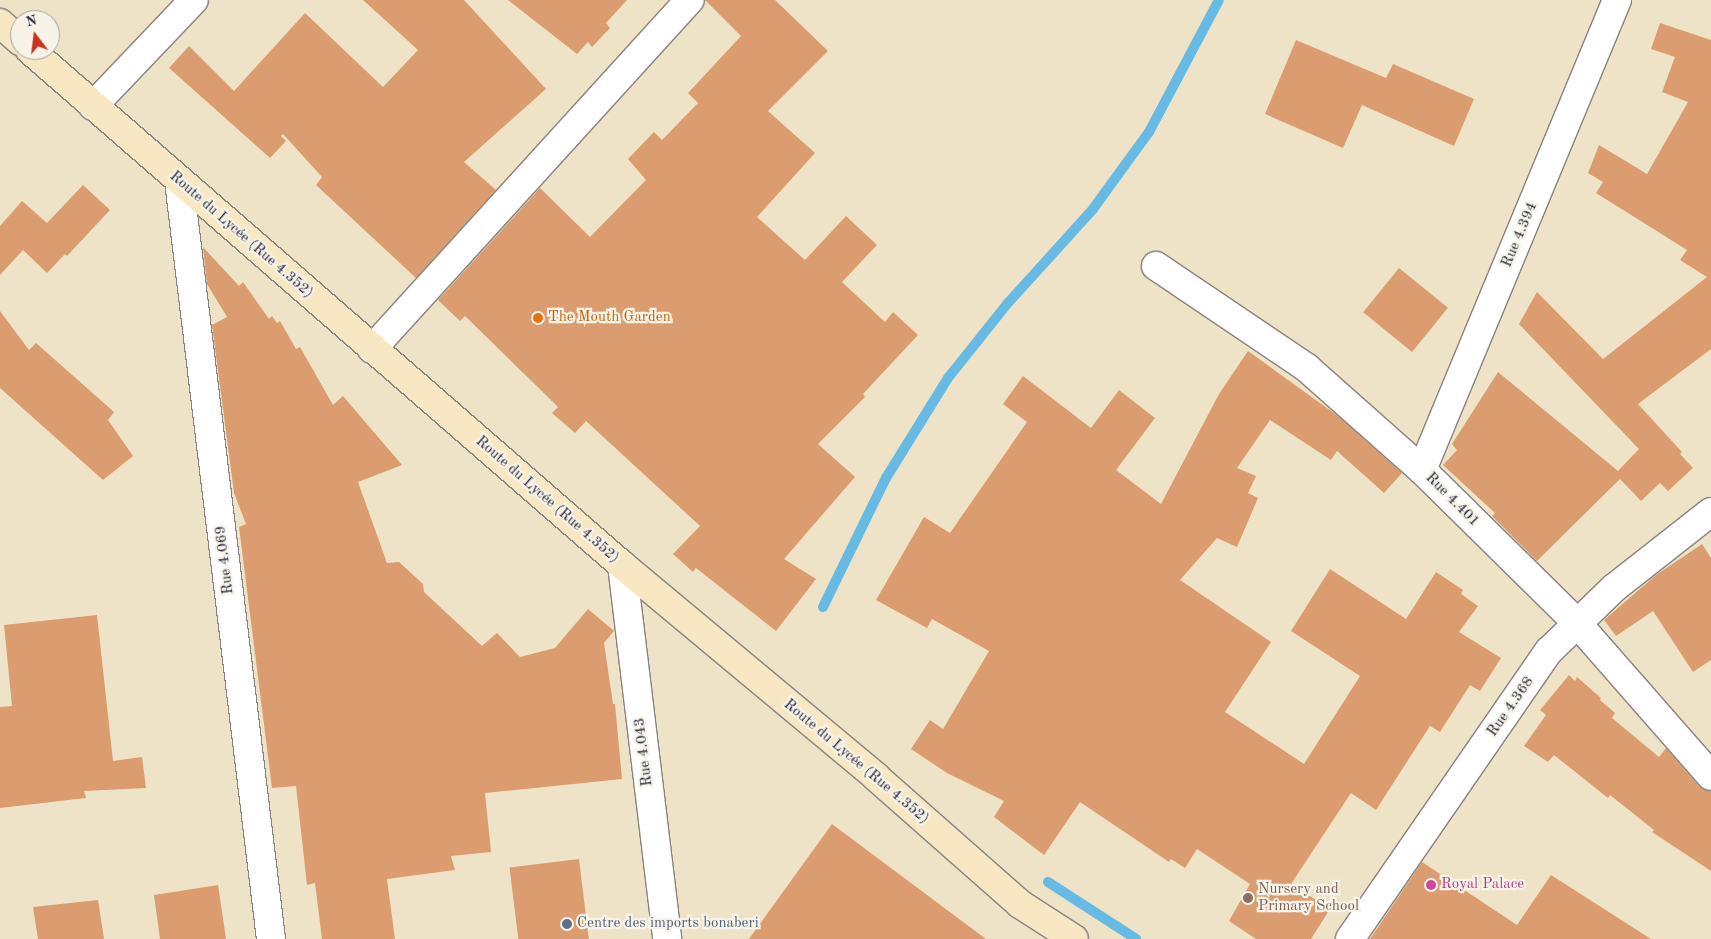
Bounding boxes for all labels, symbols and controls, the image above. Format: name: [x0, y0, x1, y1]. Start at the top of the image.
north arrow: [10, 10, 60, 60]
text: N: [24, 13, 38, 30]
street label: Route du Lycée (Rue 4.352): [166, 168, 316, 302]
street label: Rue 4.394: [1498, 200, 1542, 270]
place label: The Mouth Garden: [548, 309, 671, 327]
marker: The Mouth Garden: [532, 312, 544, 324]
street label: Route du Lycée (Rue 4.352): [472, 433, 622, 567]
street label: Rue 4.401: [1421, 469, 1483, 531]
street label: Rue 4.069: [212, 525, 238, 595]
street label: Rue 4.368: [1484, 674, 1538, 740]
street label: Route du Lycée (Rue 4.352): [780, 696, 932, 828]
street label: Rue 4.043: [631, 717, 657, 787]
place label: Royal Palace: [1441, 876, 1524, 894]
marker: Royal Palace: [1425, 879, 1437, 891]
place label: Nursery and Primary School: [1258, 880, 1359, 915]
marker: Nursery and Primary School: [1242, 892, 1254, 904]
place label: Centre des imports bonaberi: [577, 915, 759, 933]
marker: Centre des imports bonaberi: [561, 918, 573, 930]

